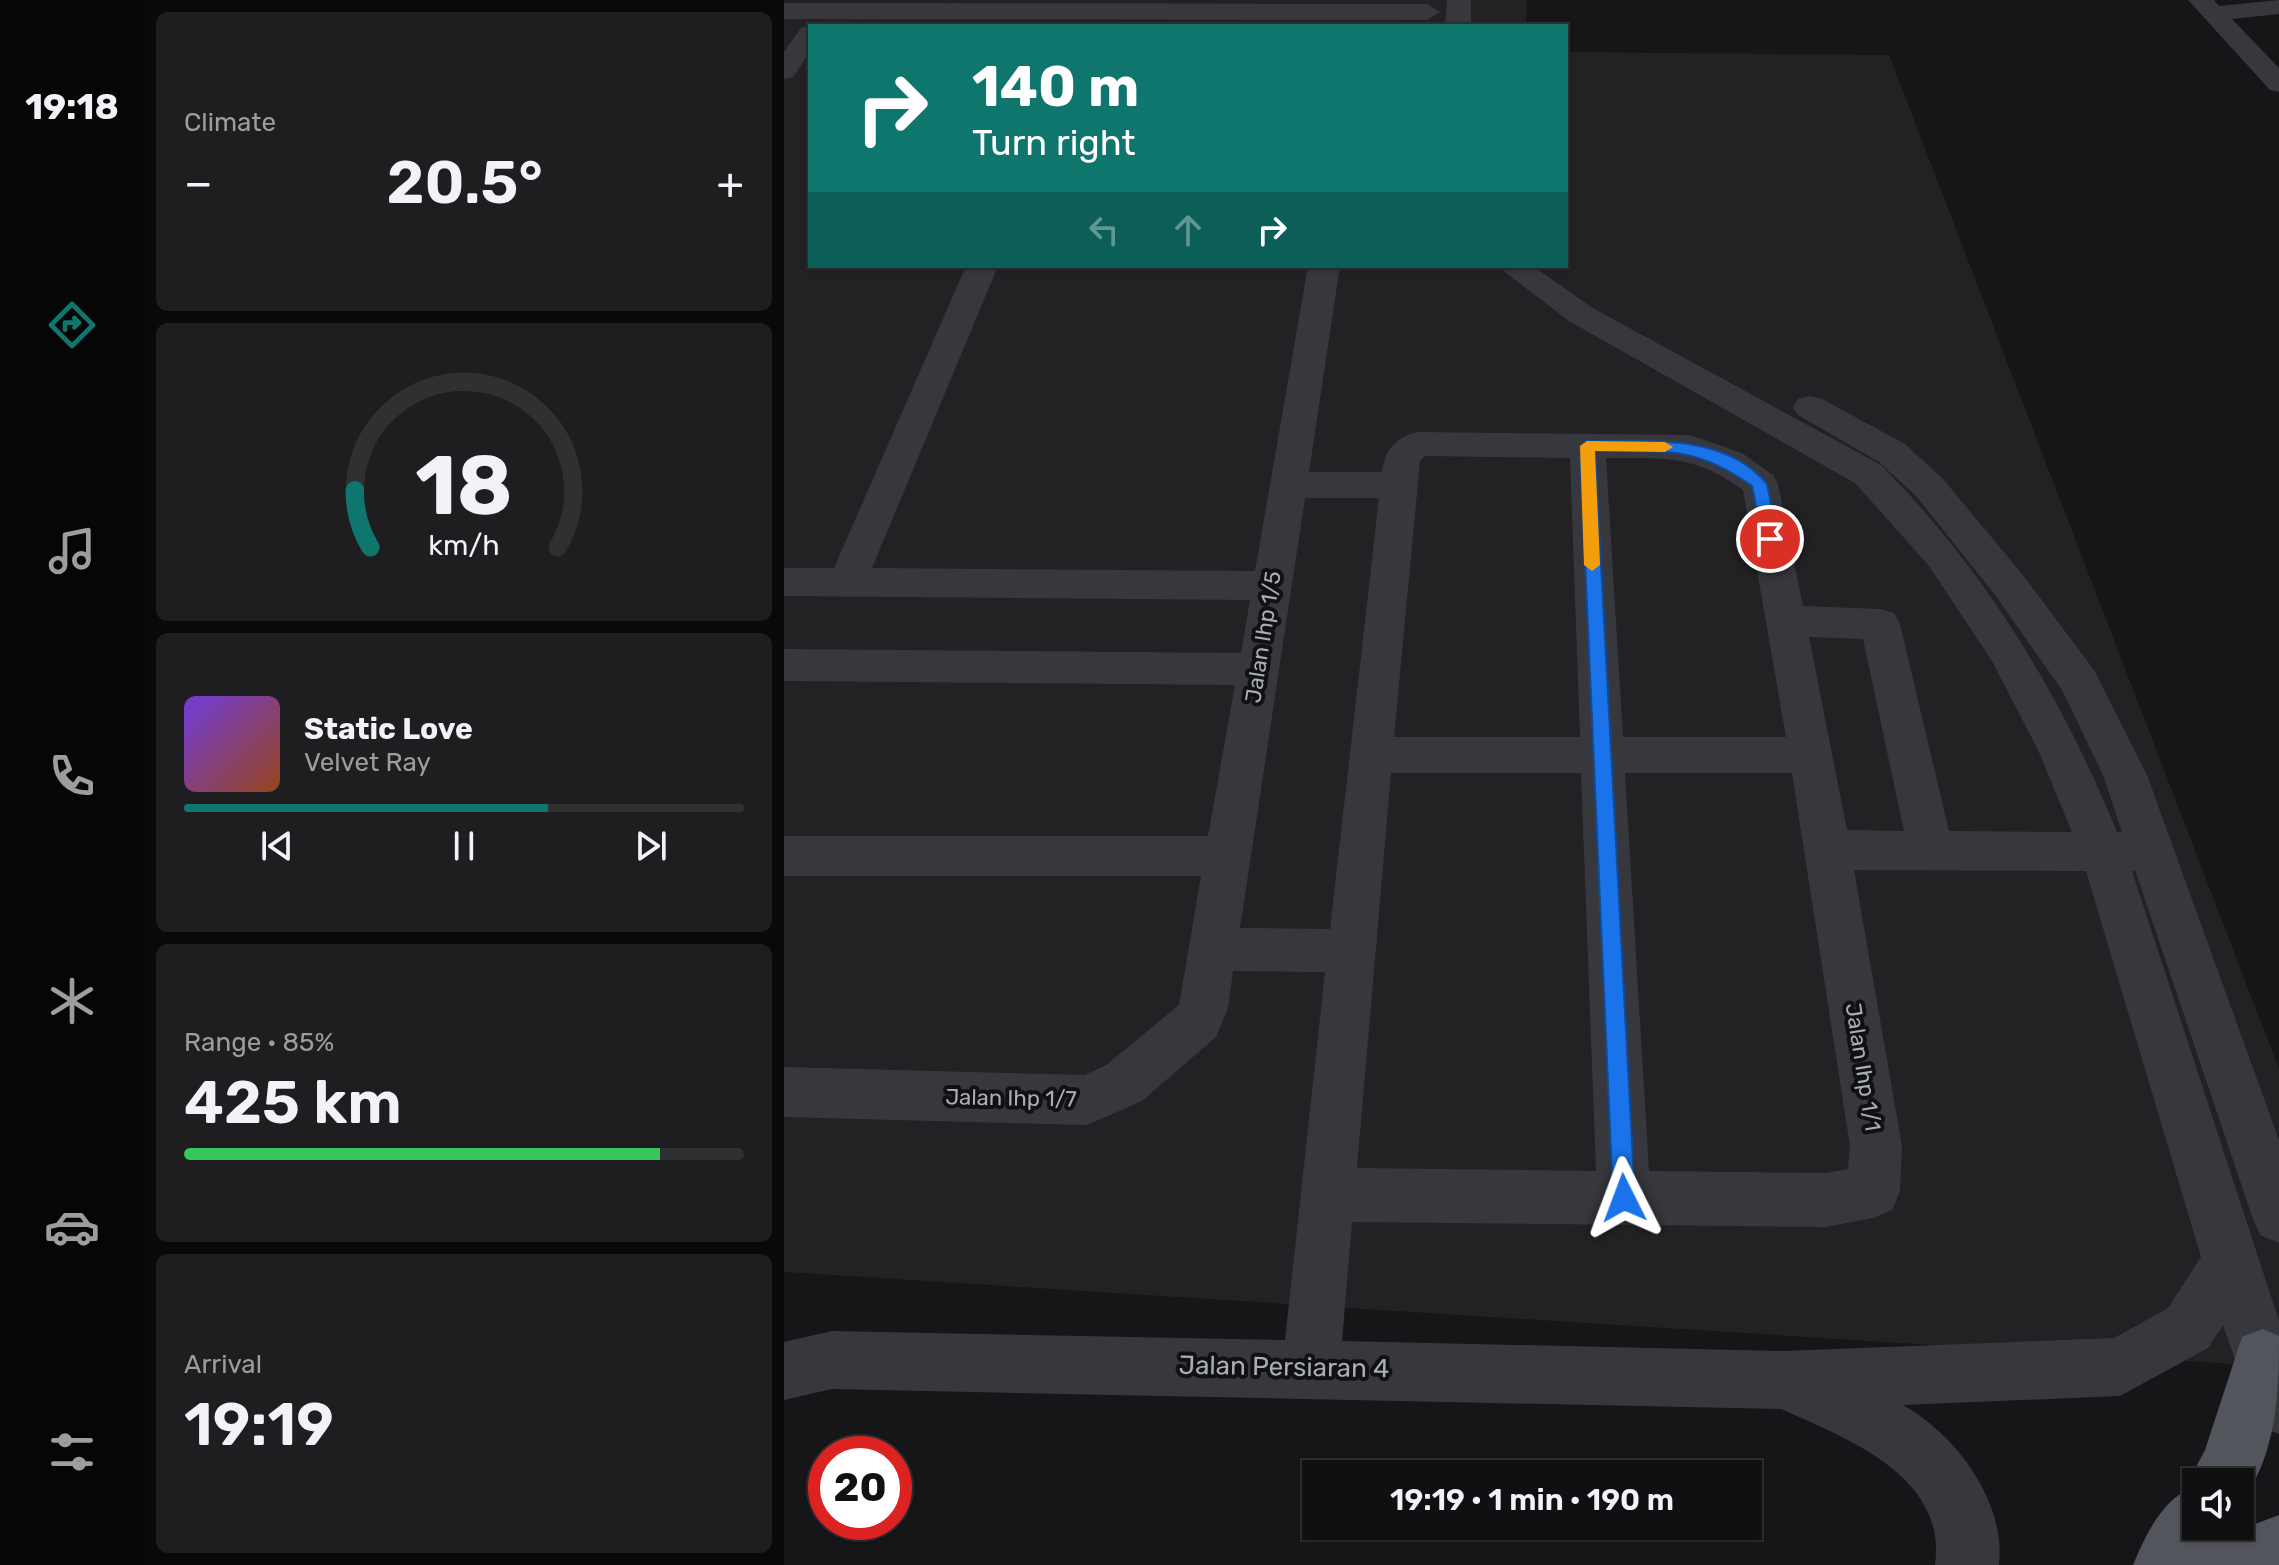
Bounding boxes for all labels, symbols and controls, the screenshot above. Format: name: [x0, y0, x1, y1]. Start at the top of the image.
text: 140 m: [972, 54, 1139, 120]
icon: right: [840, 56, 944, 160]
text: 19:18: [25, 85, 119, 128]
text: Climate: [184, 107, 276, 138]
text: Turn right: [972, 121, 1136, 164]
text: 20.5°: [386, 147, 543, 218]
text: −: [184, 157, 213, 209]
text: +: [717, 157, 744, 209]
icon: left: [1082, 208, 1126, 252]
icon: ahead: [1166, 208, 1210, 252]
icon: right: [1250, 208, 1294, 252]
icon: directions: [44, 297, 100, 353]
text: 18: [415, 435, 513, 534]
pin: [1736, 505, 1804, 573]
icon: arrive: [1748, 517, 1792, 561]
icon: music: [44, 523, 100, 579]
text: km/h: [428, 528, 500, 562]
street label: Jalan Ihp 1/5: [1239, 569, 1287, 705]
text: Static Love: [304, 711, 473, 747]
text: Velvet Ray: [304, 747, 431, 778]
icon: phone: [44, 748, 100, 804]
icon: previous: [255, 824, 299, 868]
icon: pause: [442, 824, 486, 868]
icon: next: [629, 824, 673, 868]
icon: climate: [44, 973, 100, 1029]
street label: Jalan Ihp 1/1: [1840, 1001, 1886, 1133]
text: Range · 85%: [184, 1027, 334, 1058]
text: 425 km: [184, 1067, 402, 1138]
street label: Jalan Ihp 1/7: [945, 1083, 1077, 1113]
position arrow: [1582, 1156, 1666, 1240]
icon: car: [44, 1199, 100, 1255]
text: Arrival: [184, 1349, 262, 1380]
street label: Jalan Persiaran 4: [1178, 1350, 1390, 1384]
text: 19:19: [184, 1389, 334, 1460]
icon: filters: [44, 1424, 100, 1480]
speed limit sign: 20: [808, 1436, 912, 1540]
map controls: [2182, 1468, 2254, 1540]
button: sound: [2182, 1468, 2254, 1540]
text: 19:19 · 1 min · 190 m: [1390, 1482, 1674, 1518]

